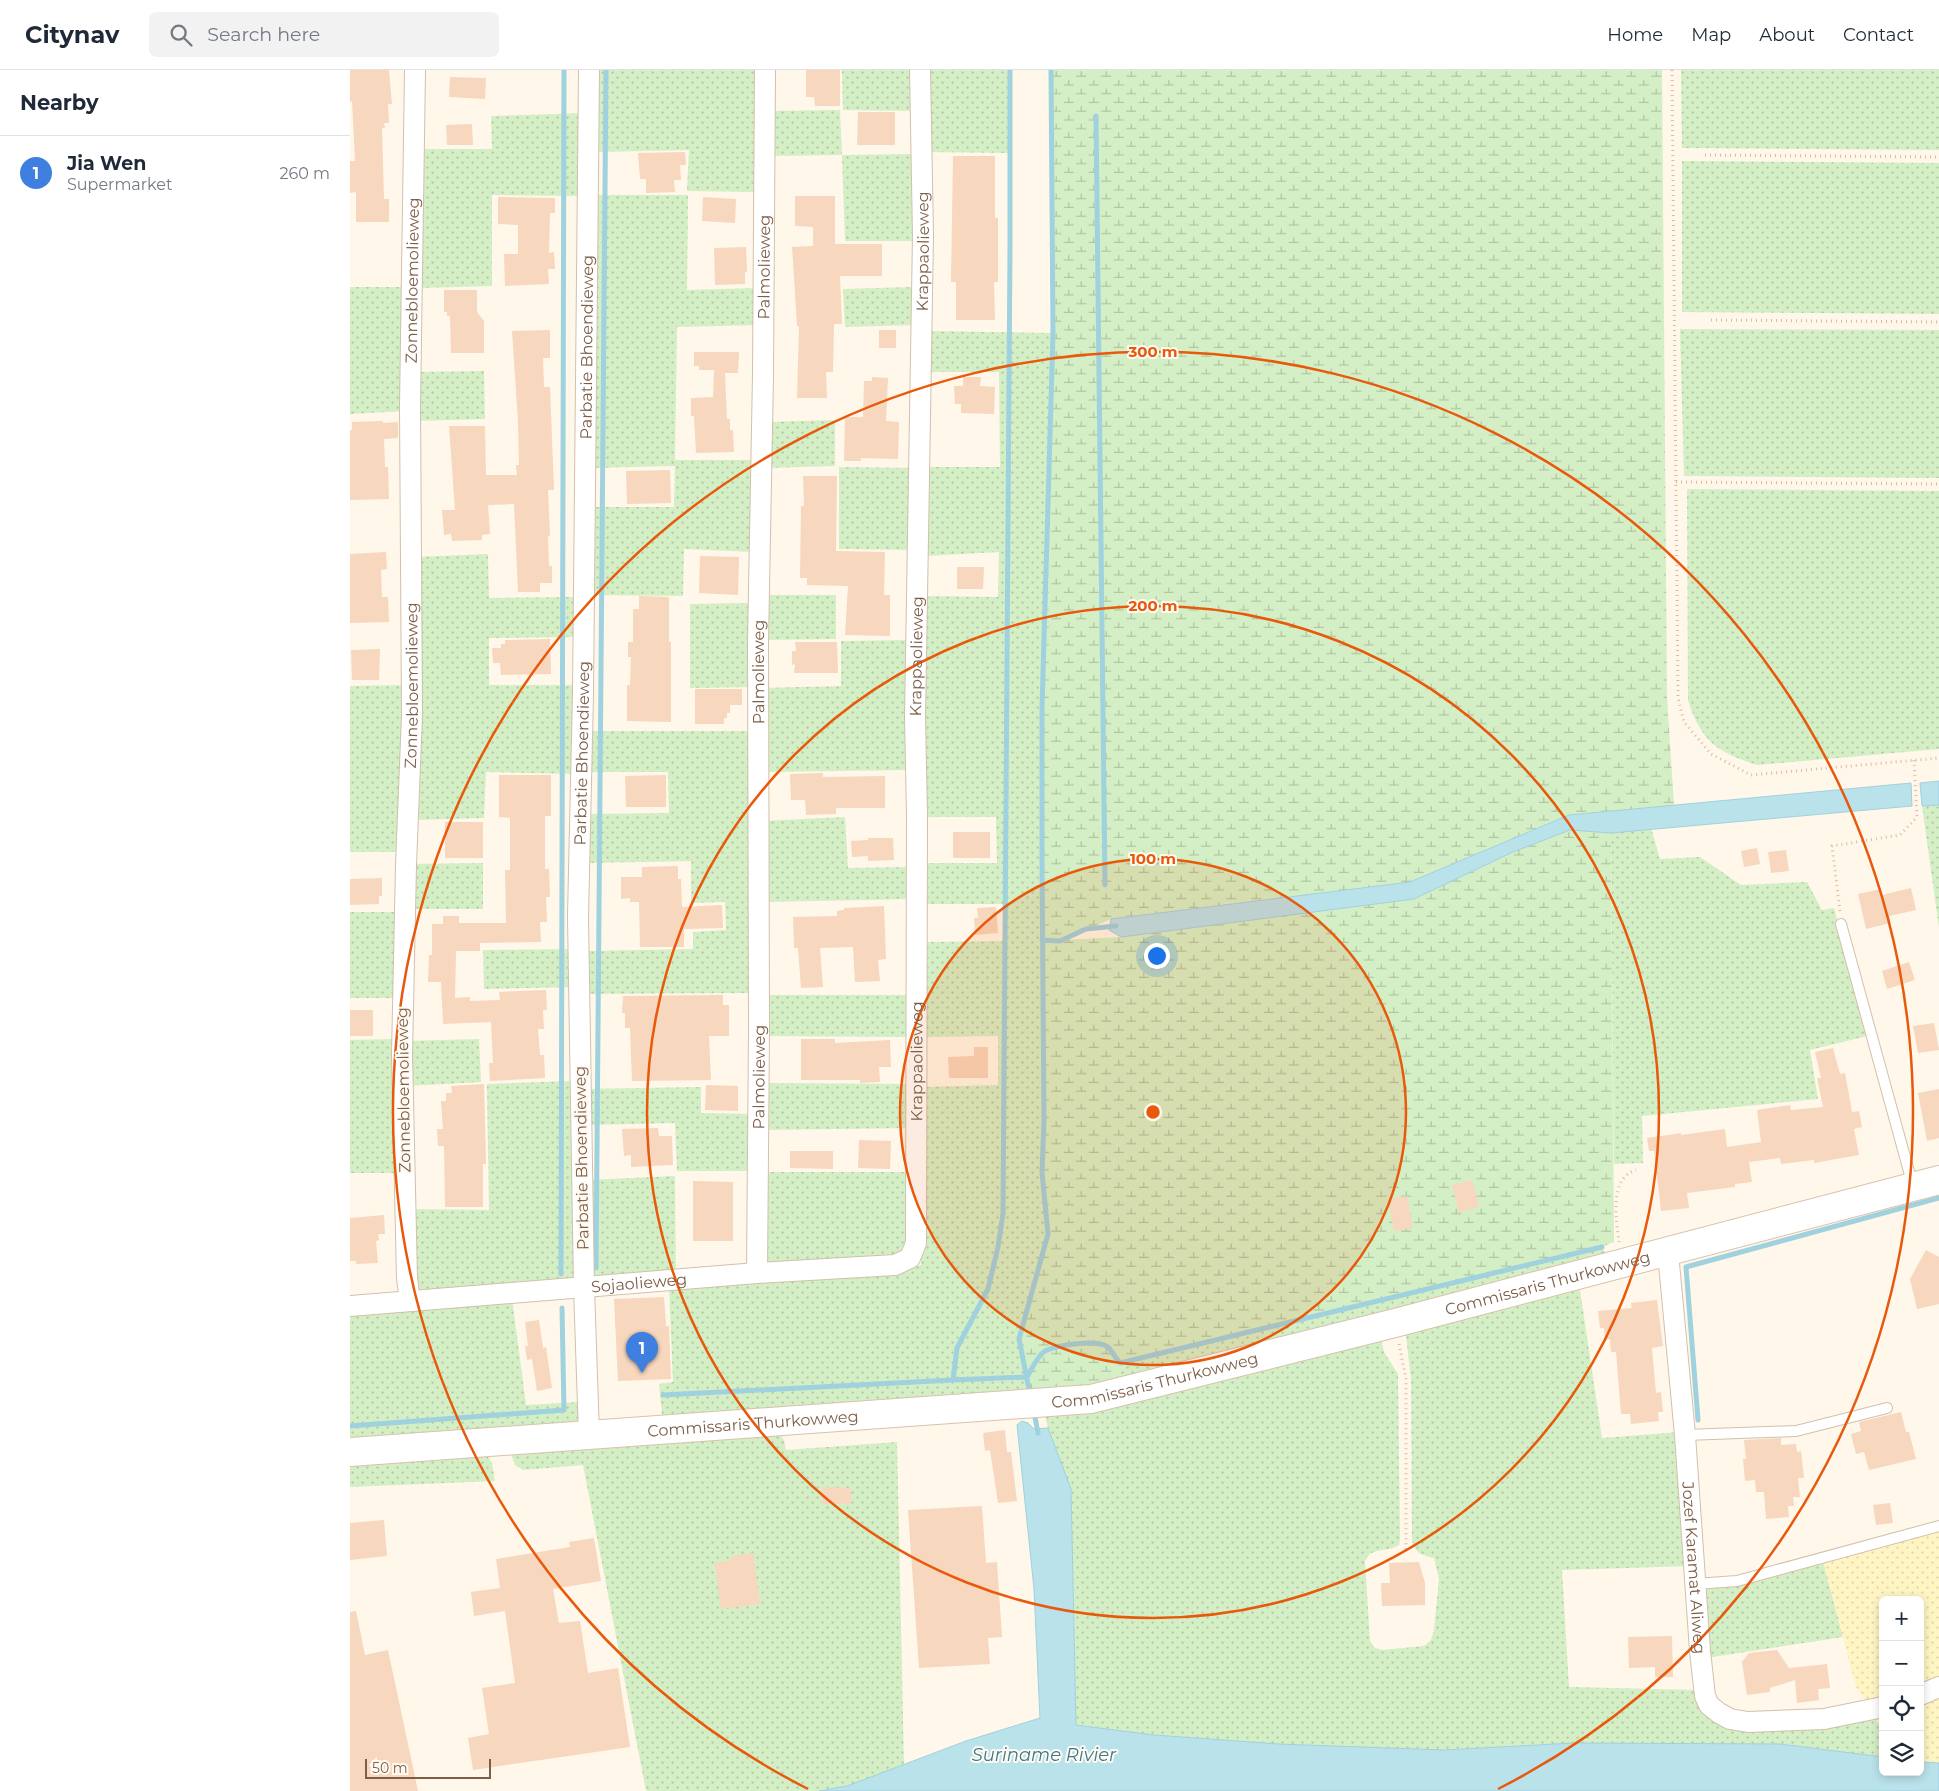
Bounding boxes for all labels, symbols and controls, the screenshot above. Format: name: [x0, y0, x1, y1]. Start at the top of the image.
search box: [149, 12, 499, 57]
text: Citynav: [25, 20, 119, 49]
icon: search: [167, 21, 195, 49]
text: Search here: [207, 23, 320, 46]
text: Home: [1607, 24, 1663, 46]
text: Map: [1691, 24, 1731, 46]
text: About: [1759, 24, 1815, 46]
text: Contact: [1843, 24, 1914, 46]
text: Nearby: [20, 90, 99, 115]
text: Jia Wen: [67, 152, 146, 175]
text: 1: [33, 164, 39, 183]
text: 260 m: [279, 164, 330, 183]
text: Supermarket: [67, 175, 173, 194]
street label: Krappaolieweg: [913, 191, 933, 312]
street label: Zonnebloemolieweg: [402, 197, 423, 364]
street label: Palmolieweg: [754, 215, 774, 319]
street label: Parbatie Bhoendieweg: [576, 255, 597, 440]
text: 300 m: [1127, 342, 1178, 361]
street label: Krappaolieweg: [906, 596, 927, 717]
text: 200 m: [1128, 596, 1178, 615]
street label: Zonnebloemolieweg: [401, 602, 422, 769]
street label: Palmolieweg: [749, 620, 768, 724]
street label: Parbatie Bhoendieweg: [571, 661, 593, 846]
text: 100 m: [1130, 849, 1176, 868]
your location: [1144, 943, 1170, 969]
street label: Krappaolieweg: [907, 1001, 927, 1121]
street label: Zonnebloemolieweg: [393, 1007, 414, 1173]
street label: Palmolieweg: [749, 1025, 769, 1129]
street label: Parbatie Bhoendieweg: [570, 1066, 593, 1250]
centre of rings: [1144, 1103, 1162, 1121]
street label: Commissaris Thurkowweg: [1443, 1247, 1652, 1319]
street label: Sojaolieweg: [590, 1270, 688, 1296]
pin: 1: [626, 1332, 658, 1373]
street label: Commissaris Thurkowweg: [1051, 1349, 1260, 1412]
street label: Commissaris Thurkowweg: [647, 1407, 859, 1441]
street label: Jozef Karamat Aliweg: [1678, 1480, 1709, 1655]
map controls: [1879, 1596, 1924, 1776]
button: +: [1879, 1596, 1924, 1641]
button: −: [1879, 1641, 1924, 1686]
button: locate: [1879, 1686, 1924, 1731]
button: layers: [1879, 1731, 1924, 1776]
water label: Suriname Rivier: [972, 1744, 1117, 1766]
scale bar: [365, 1756, 491, 1779]
text: 50 m: [372, 1759, 408, 1777]

